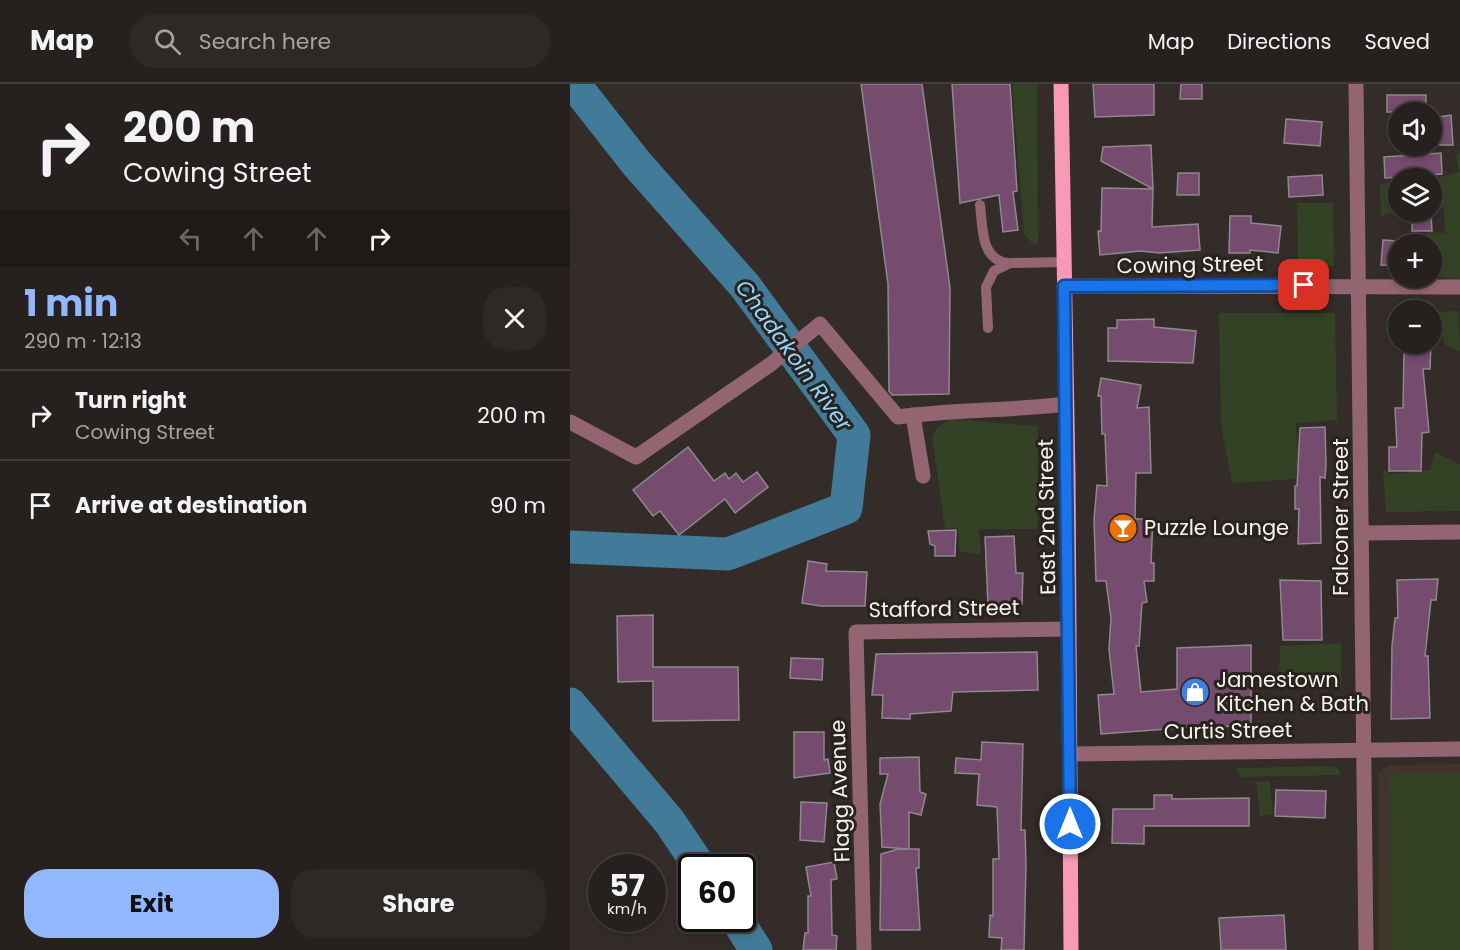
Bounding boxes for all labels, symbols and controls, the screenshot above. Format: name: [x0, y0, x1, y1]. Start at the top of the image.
search box: [130, 14, 550, 68]
text: Map: [30, 21, 94, 60]
icon: search: [151, 25, 184, 58]
text: Search here: [199, 26, 331, 57]
text: Map: [1148, 27, 1194, 56]
text: Directions: [1227, 27, 1331, 56]
text: Saved: [1364, 27, 1430, 56]
text: 200 m: [123, 98, 255, 157]
map controls: [1388, 102, 1442, 354]
button: sound: [1388, 102, 1442, 156]
icon: right: [24, 108, 102, 186]
text: Cowing Street: [123, 154, 312, 191]
button: layers: [1388, 168, 1442, 222]
icon: left: [174, 222, 207, 255]
icon: ahead: [237, 222, 270, 255]
icon: ahead: [300, 222, 333, 255]
icon: right: [363, 222, 396, 255]
button: +: [1388, 234, 1442, 288]
street label: Cowing Street: [1116, 249, 1264, 280]
pin: [1278, 259, 1329, 310]
icon: arrive: [1287, 268, 1320, 301]
water label: Chadakoin River: [728, 273, 860, 438]
text: 1 min: [24, 278, 118, 329]
button: close: [483, 287, 546, 350]
button: −: [1388, 300, 1442, 354]
text: 290 m · 12:13: [24, 327, 142, 355]
text: Turn right: [75, 385, 186, 416]
icon: right: [24, 399, 57, 432]
text: 200 m: [477, 400, 546, 431]
text: Cowing Street: [75, 418, 215, 446]
street label: Falconer Street: [1326, 438, 1355, 596]
street label: East 2nd Street: [1031, 439, 1062, 595]
icon: arrive: [24, 489, 57, 522]
text: Arrive at destination: [75, 490, 307, 521]
text: 90 m: [490, 490, 546, 521]
bar icon: Puzzle Lounge: [1107, 512, 1139, 544]
place label: Puzzle Lounge: [1144, 513, 1289, 542]
street label: Stafford Street: [868, 593, 1020, 624]
place label: Jamestown Kitchen & Bath: [1216, 665, 1369, 718]
shop icon: Jamestown Kitchen & Bath: [1179, 676, 1211, 708]
street label: Curtis Street: [1164, 715, 1292, 746]
street label: Flagg Avenue: [823, 719, 856, 863]
position arrow: [1038, 792, 1102, 856]
speed limit sign: 60: [678, 854, 756, 932]
text: 57: [609, 864, 645, 907]
button: Exit: [24, 869, 279, 938]
button: Share: [291, 869, 546, 938]
text: km/h: [607, 898, 647, 919]

